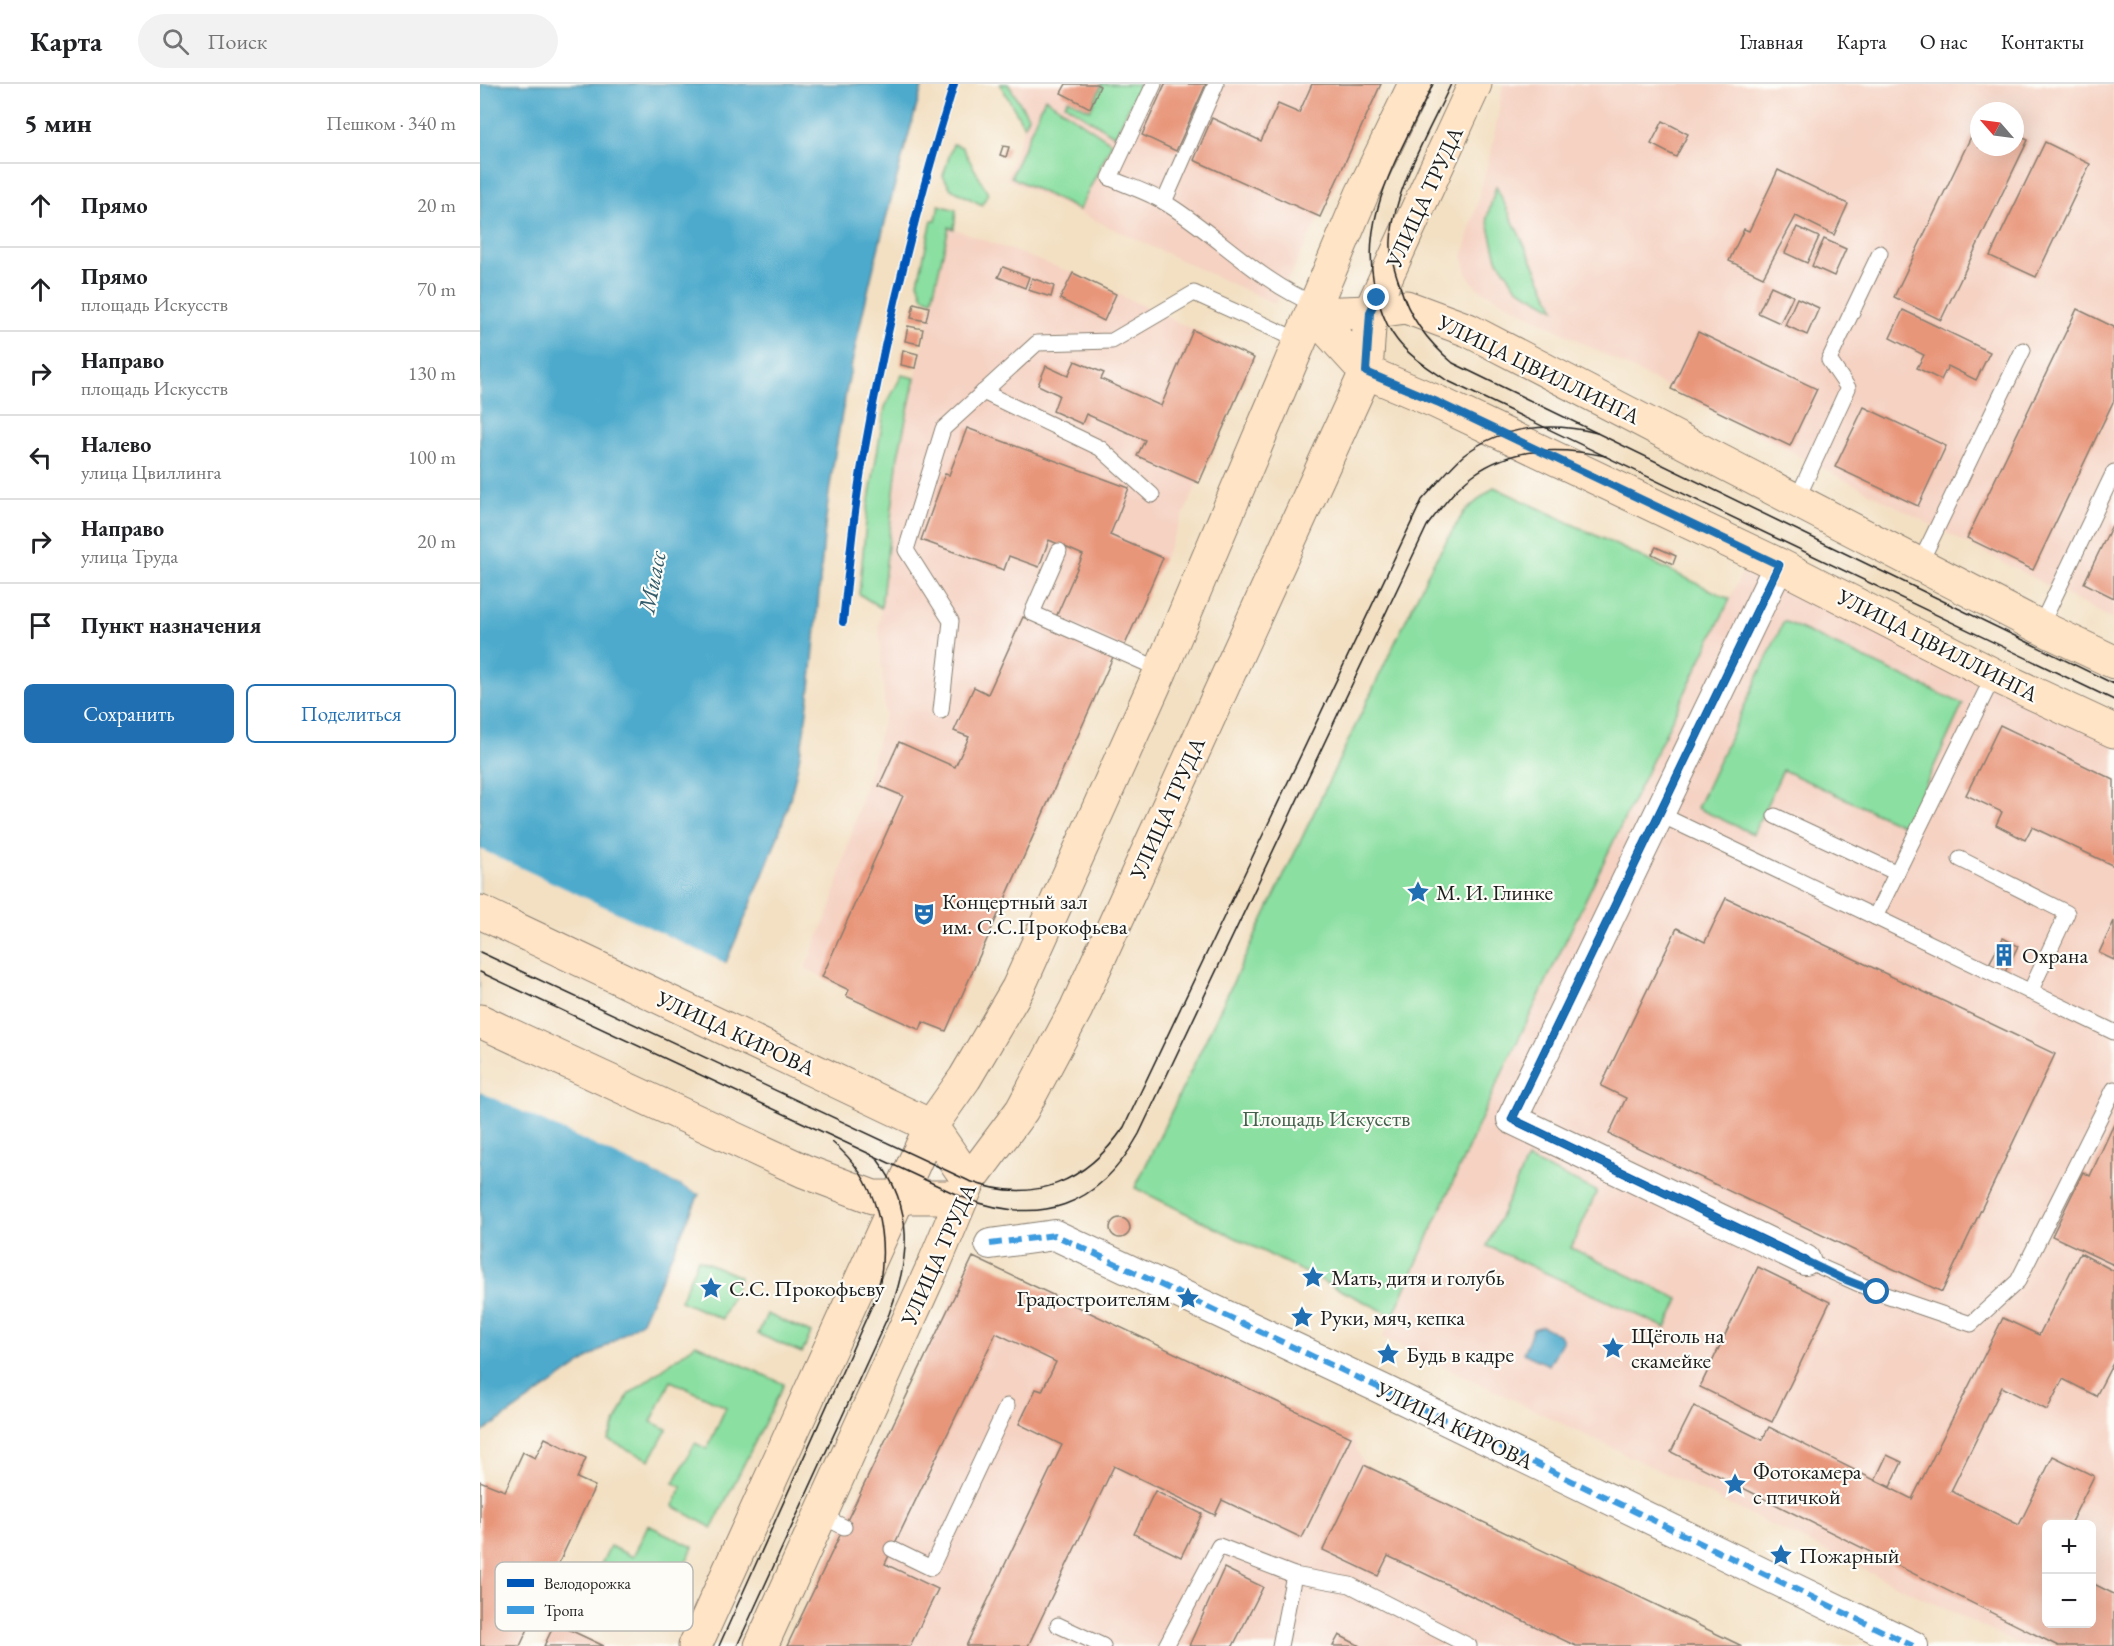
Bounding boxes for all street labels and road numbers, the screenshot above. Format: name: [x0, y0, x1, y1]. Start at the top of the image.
street label: УЛИЦА ТРУДА: [1379, 121, 1470, 273]
street label: УЛИЦА ЦВИЛЛИНГА: [1432, 307, 1645, 431]
street label: УЛИЦА ЦВИЛЛИНГА: [1832, 582, 2044, 709]
street label: УЛИЦА ТРУДА: [1123, 732, 1212, 885]
street label: УЛИЦА КИРОВА: [651, 984, 820, 1083]
street label: УЛИЦА ТРУДА: [894, 1178, 983, 1331]
street label: УЛИЦА КИРОВА: [1370, 1374, 1539, 1476]

